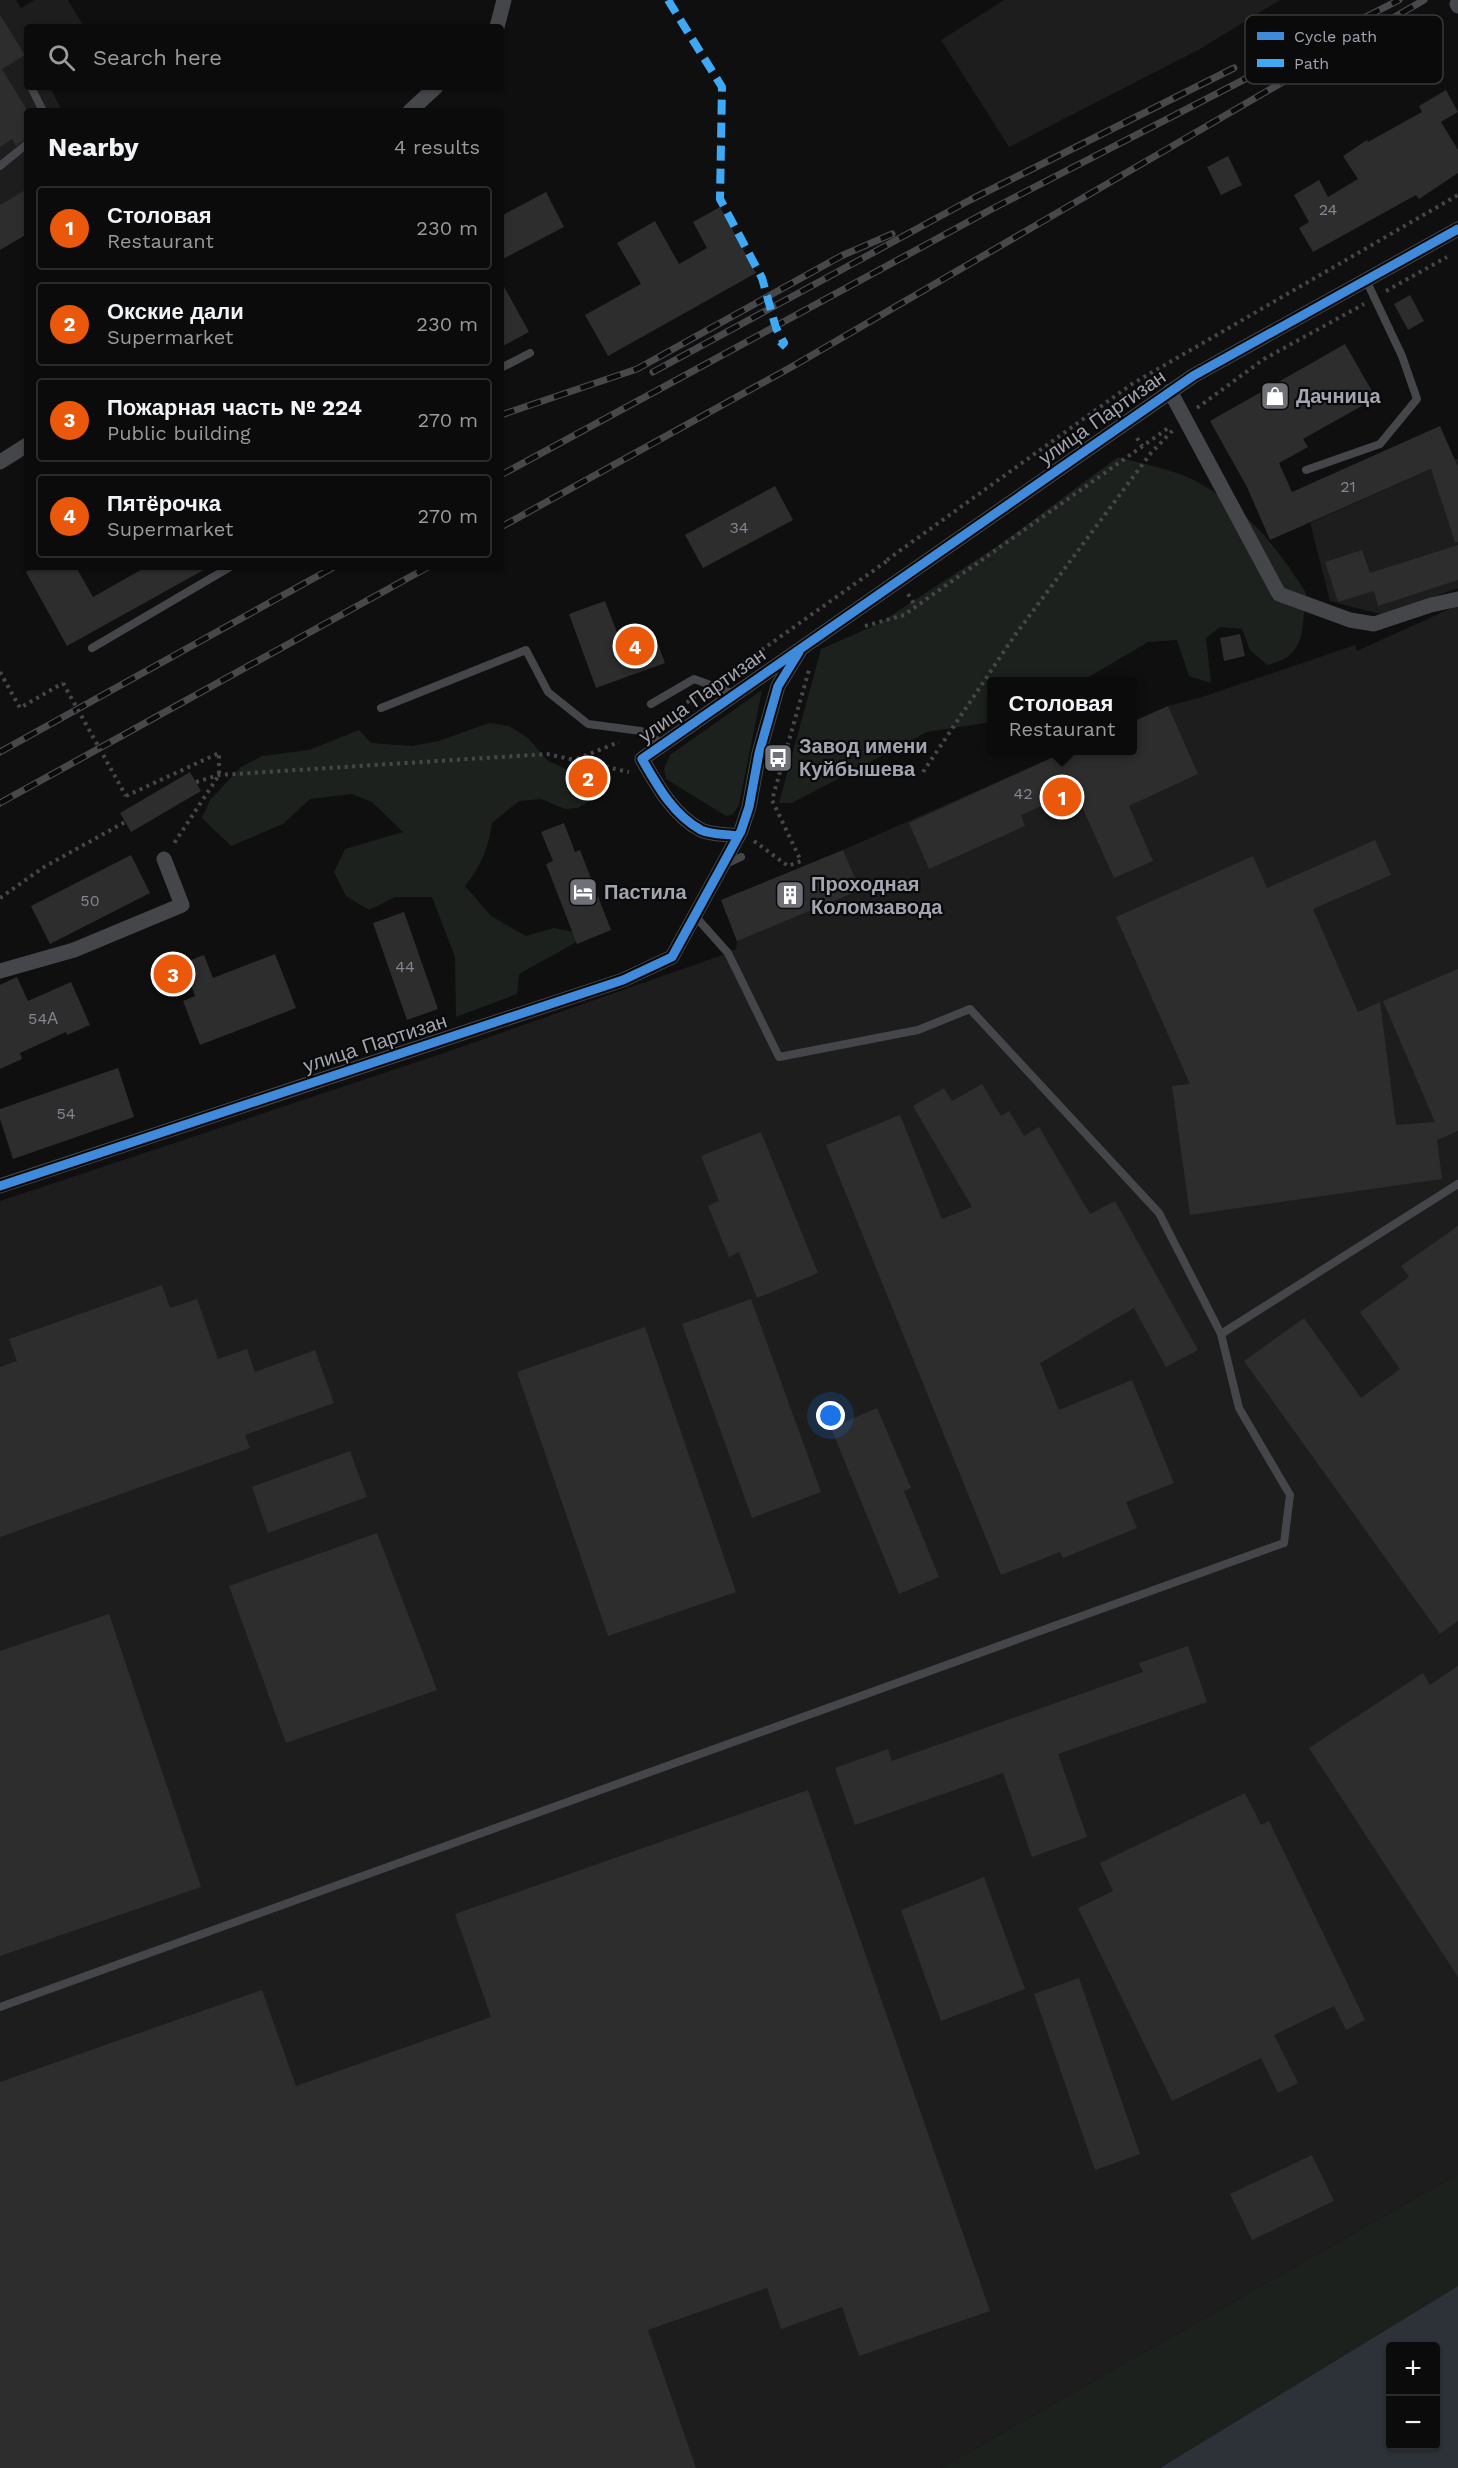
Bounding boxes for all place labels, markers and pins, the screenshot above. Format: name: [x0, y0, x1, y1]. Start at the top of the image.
shop icon: Дачница: [1259, 380, 1291, 412]
place label: Дачница: [1296, 384, 1381, 408]
pin: 4: [616, 624, 654, 668]
place label: Завод имени Куйбышева: [799, 734, 928, 781]
bus stop icon: Завод имени Куйбышева: [762, 742, 794, 774]
pin: 2: [568, 756, 608, 800]
pin: 1: [1042, 774, 1082, 820]
place label: Проходная Коломзавода: [811, 872, 943, 919]
hotel icon: Пастила: [567, 876, 599, 908]
building icon: Проходная Коломзавода: [774, 879, 806, 911]
place label: Пастила: [604, 880, 687, 904]
pin: 3: [154, 952, 192, 996]

